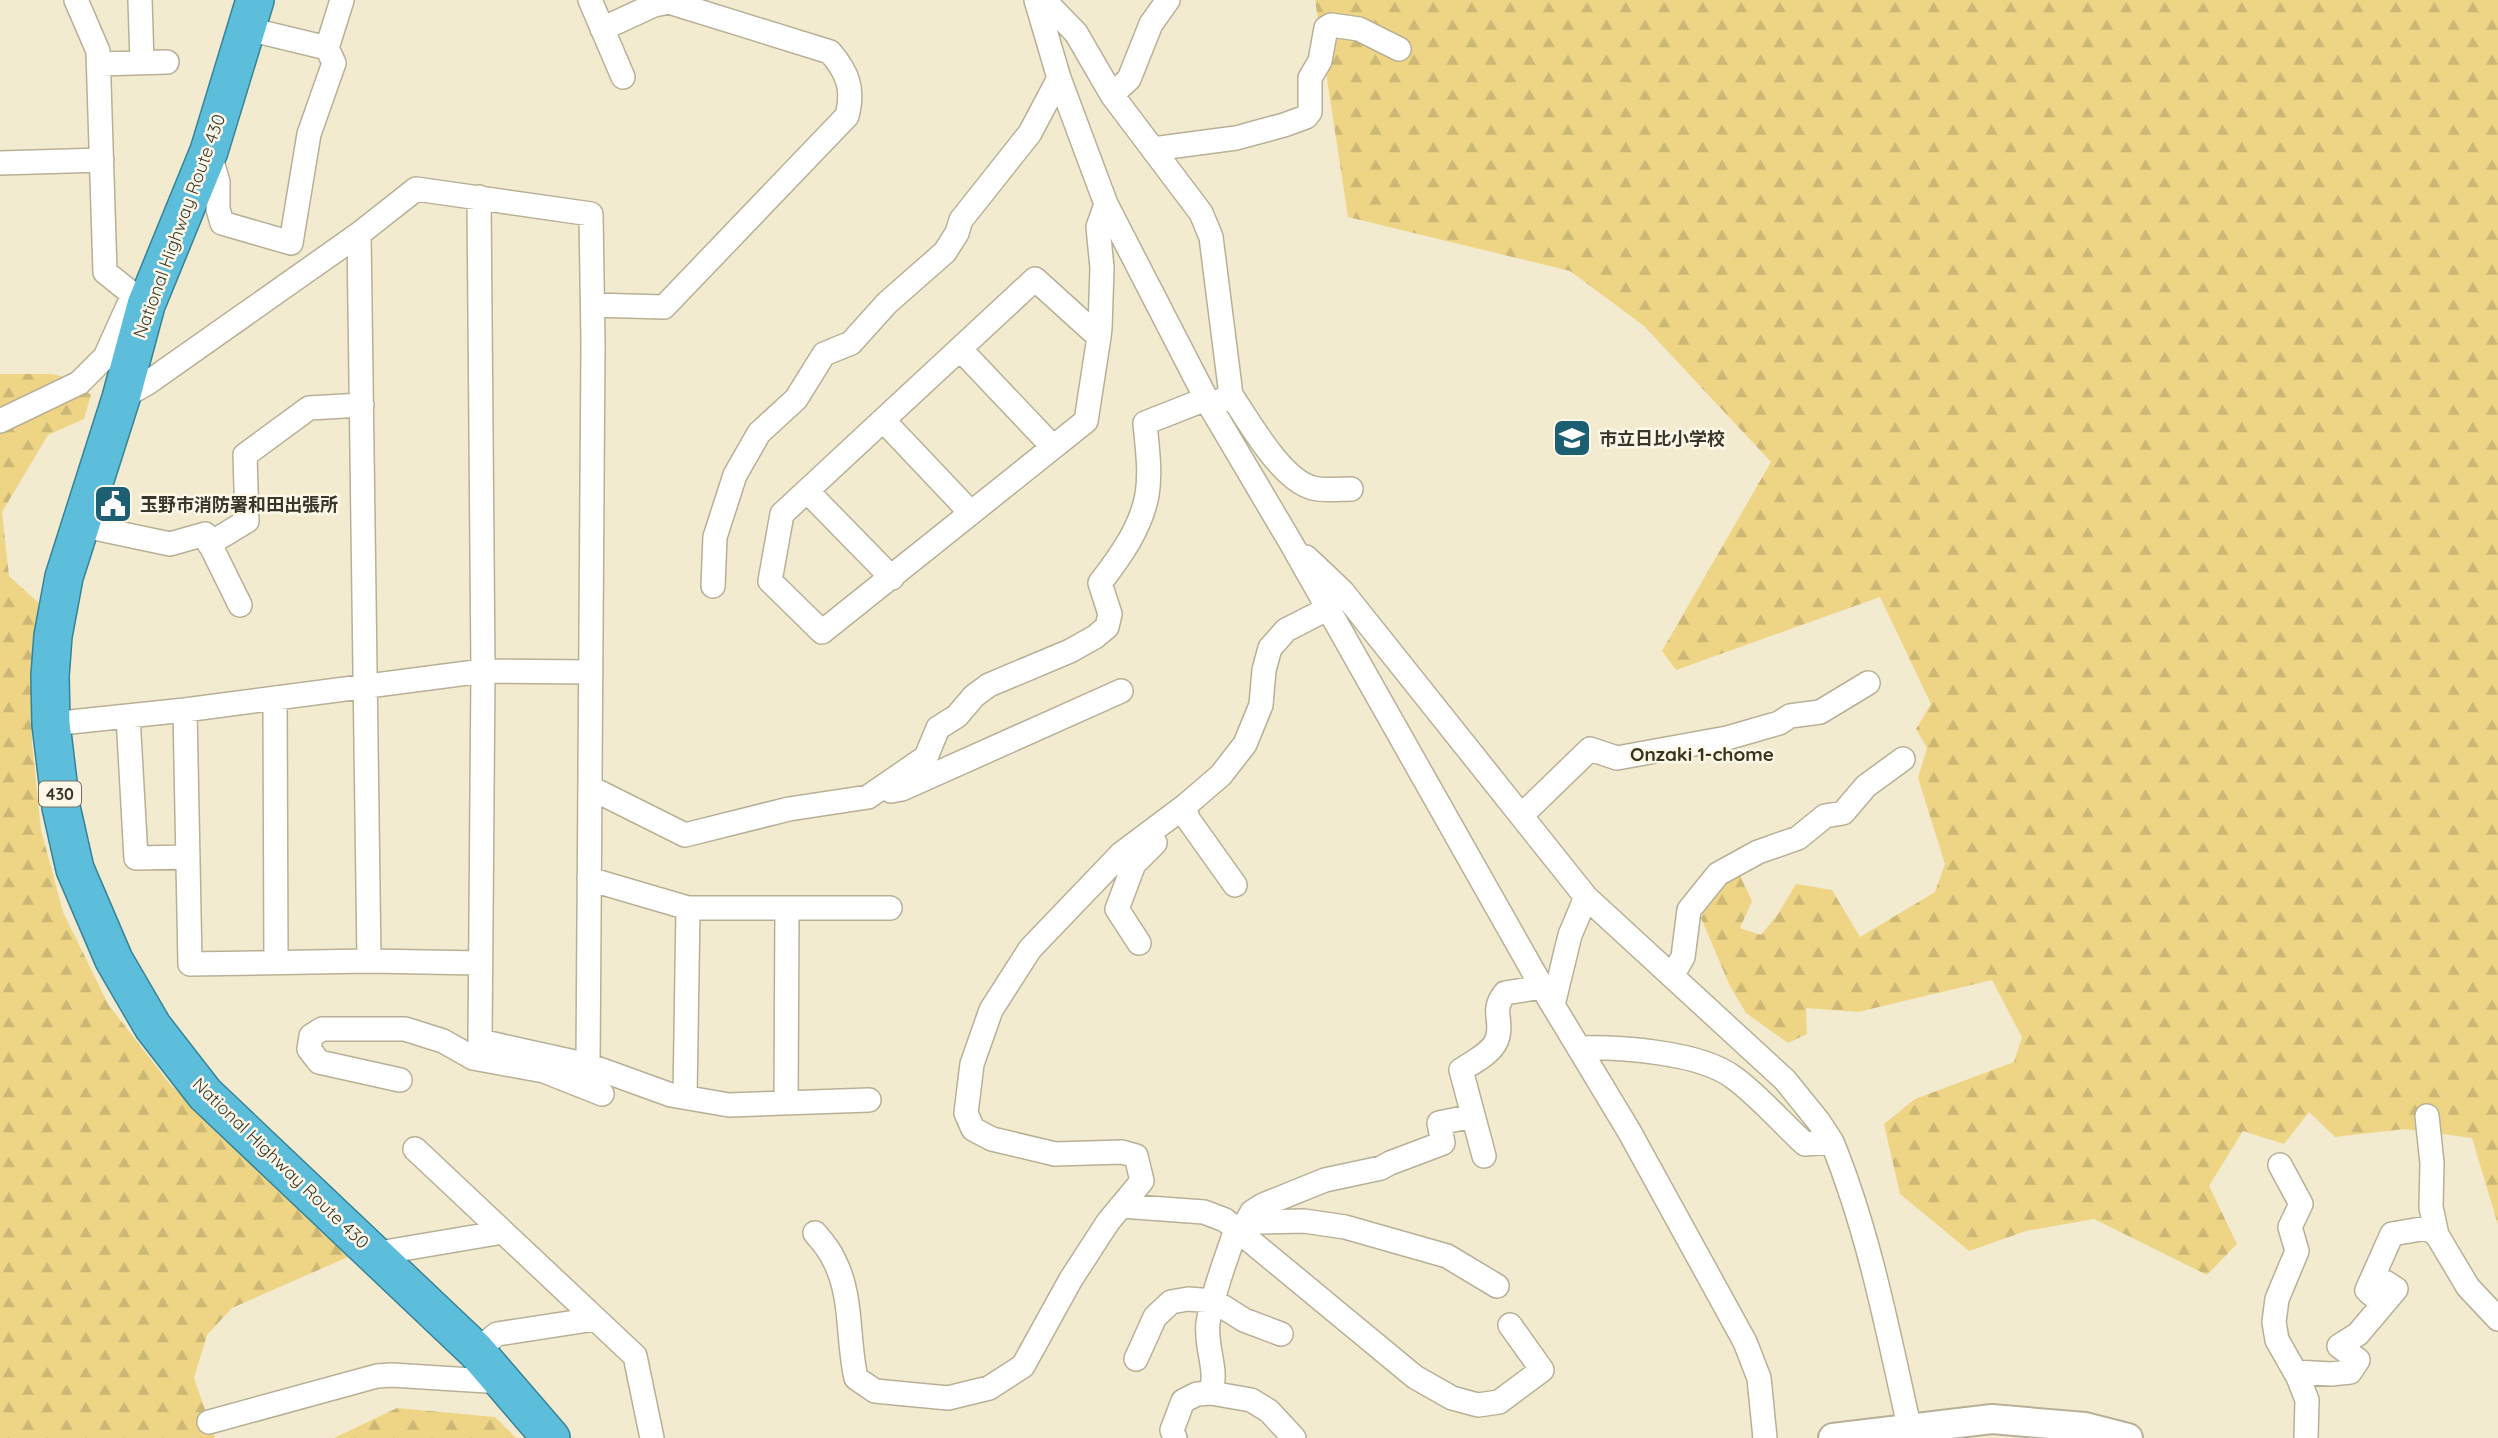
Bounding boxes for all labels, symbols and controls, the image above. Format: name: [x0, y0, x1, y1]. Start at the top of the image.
street label: National Highway Route 430: [128, 111, 230, 341]
school or university icon: 市立日比小学校: [1551, 417, 1593, 459]
place label: 市立日比小学校: [1599, 427, 1725, 450]
public building icon: 玉野市消防署和田出張所: [92, 483, 134, 525]
place label: 玉野市消防署和田出張所: [140, 493, 338, 516]
district label: Onzaki 1-chome: [1630, 742, 1774, 766]
road number: 430: [39, 782, 81, 806]
street label: National Highway Route 430: [188, 1072, 374, 1254]

